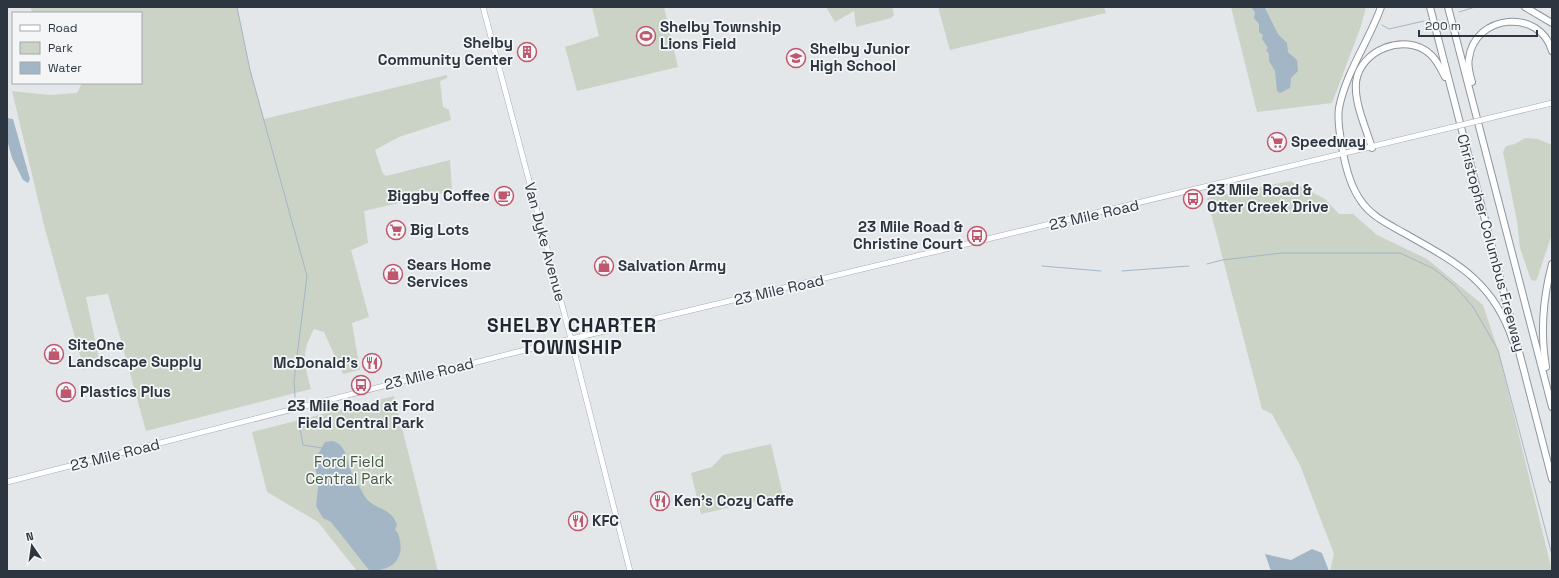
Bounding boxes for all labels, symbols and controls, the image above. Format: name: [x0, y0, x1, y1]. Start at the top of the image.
legend: [12, 12, 142, 84]
scale bar: [1419, 12, 1537, 38]
place label: Shelby Township Lions Field: [660, 17, 781, 53]
text: 200 m: [1425, 18, 1461, 34]
text: Road: [48, 20, 77, 36]
sports icon: Shelby Township Lions Field: [635, 25, 657, 47]
place label: Shelby Community Center: [378, 33, 513, 69]
place label: Shelby Junior High School: [810, 39, 910, 75]
text: Park: [48, 40, 73, 56]
building icon: Shelby Community Center: [516, 41, 538, 63]
school or university icon: Shelby Junior High School: [785, 47, 807, 69]
text: Water: [48, 60, 82, 76]
supermarket icon: Speedway: [1266, 131, 1288, 153]
place label: Speedway: [1291, 132, 1366, 151]
street label: Christopher Columbus Freeway: [1453, 132, 1530, 354]
street label: Van Dyke Avenue: [520, 180, 571, 304]
place label: 23 Mile Road & Otter Creek Drive: [1207, 180, 1329, 216]
cafe icon: Biggby Coffee: [493, 185, 515, 207]
place label: Biggby Coffee: [387, 186, 490, 205]
bus stop icon: 23 Mile Road & Otter Creek Drive: [1182, 188, 1204, 210]
street label: 23 Mile Road: [1047, 195, 1141, 234]
place label: 23 Mile Road & Christine Court: [853, 217, 963, 253]
supermarket icon: Big Lots: [385, 219, 407, 241]
place label: Big Lots: [410, 220, 469, 239]
bus stop icon: 23 Mile Road & Christine Court: [966, 225, 988, 247]
place label: Sears Home Services: [407, 255, 492, 291]
shop icon: Salvation Army: [593, 255, 615, 277]
place label: Salvation Army: [618, 256, 726, 275]
shop icon: Sears Home Services: [382, 263, 404, 285]
street label: 23 Mile Road: [732, 270, 826, 309]
district label: SHELBY CHARTER TOWNSHIP: [487, 313, 657, 360]
place label: SiteOne Landscape Supply: [68, 335, 202, 371]
shop icon: SiteOne Landscape Supply: [43, 343, 65, 365]
restaurant icon: McDonald's: [361, 352, 383, 374]
place label: McDonald's: [273, 353, 358, 372]
street label: 23 Mile Road: [382, 353, 476, 394]
bus stop icon: 23 Mile Road at Ford Field Central Park: [350, 374, 372, 396]
shop icon: Plastics Plus: [55, 381, 77, 403]
place label: Plastics Plus: [80, 382, 171, 401]
place label: 23 Mile Road at Ford Field Central Park: [287, 396, 435, 432]
street label: 23 Mile Road: [68, 434, 162, 475]
park label: Ford Field Central Park: [305, 452, 393, 488]
restaurant icon: Ken's Cozy Caffe: [649, 490, 671, 512]
place label: Ken's Cozy Caffe: [674, 491, 794, 510]
restaurant icon: KFC: [567, 510, 589, 532]
place label: KFC: [592, 511, 619, 530]
north arrow: [12, 526, 52, 566]
text: N: [25, 529, 35, 544]

